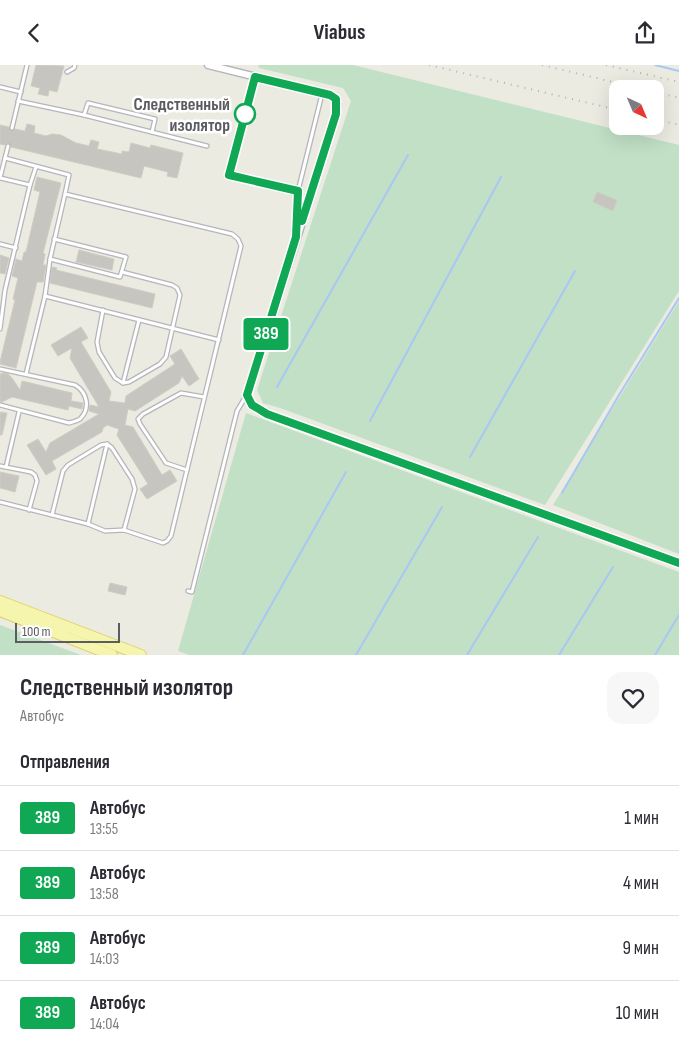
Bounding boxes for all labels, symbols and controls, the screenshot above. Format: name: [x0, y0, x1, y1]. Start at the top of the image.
icon: back: [20, 19, 48, 47]
text: Viabus: [314, 19, 365, 46]
icon: share: [631, 19, 659, 47]
north arrow: [609, 80, 664, 135]
map controls: [609, 80, 664, 135]
place label: Следственный изолятор: [133, 94, 230, 136]
marker: Следственный изолятор: [234, 103, 256, 125]
line badge: 389: [237, 318, 295, 350]
text: 389: [253, 323, 279, 344]
scale bar: [15, 620, 120, 643]
text: 100 m: [22, 623, 51, 640]
button: heart: [607, 672, 659, 724]
text: Следственный изолятор: [20, 673, 233, 702]
text: Автобус: [20, 707, 64, 726]
text: Отправления: [20, 751, 110, 774]
text: Автобус: [90, 797, 146, 820]
text: 389: [35, 807, 60, 828]
text: 1 мин: [624, 807, 659, 830]
text: 13:55: [90, 820, 118, 839]
text: Автобус: [90, 862, 146, 885]
text: 389: [35, 872, 60, 893]
text: 4 мин: [623, 872, 659, 895]
text: 13:58: [90, 885, 119, 904]
text: Автобус: [90, 927, 146, 950]
text: 389: [35, 937, 60, 958]
text: 9 мин: [622, 937, 659, 960]
text: 14:03: [90, 950, 119, 969]
text: Автобус: [90, 992, 146, 1015]
text: 389: [35, 1002, 60, 1023]
text: 10 мин: [616, 1002, 659, 1025]
text: 14:04: [90, 1015, 119, 1034]

